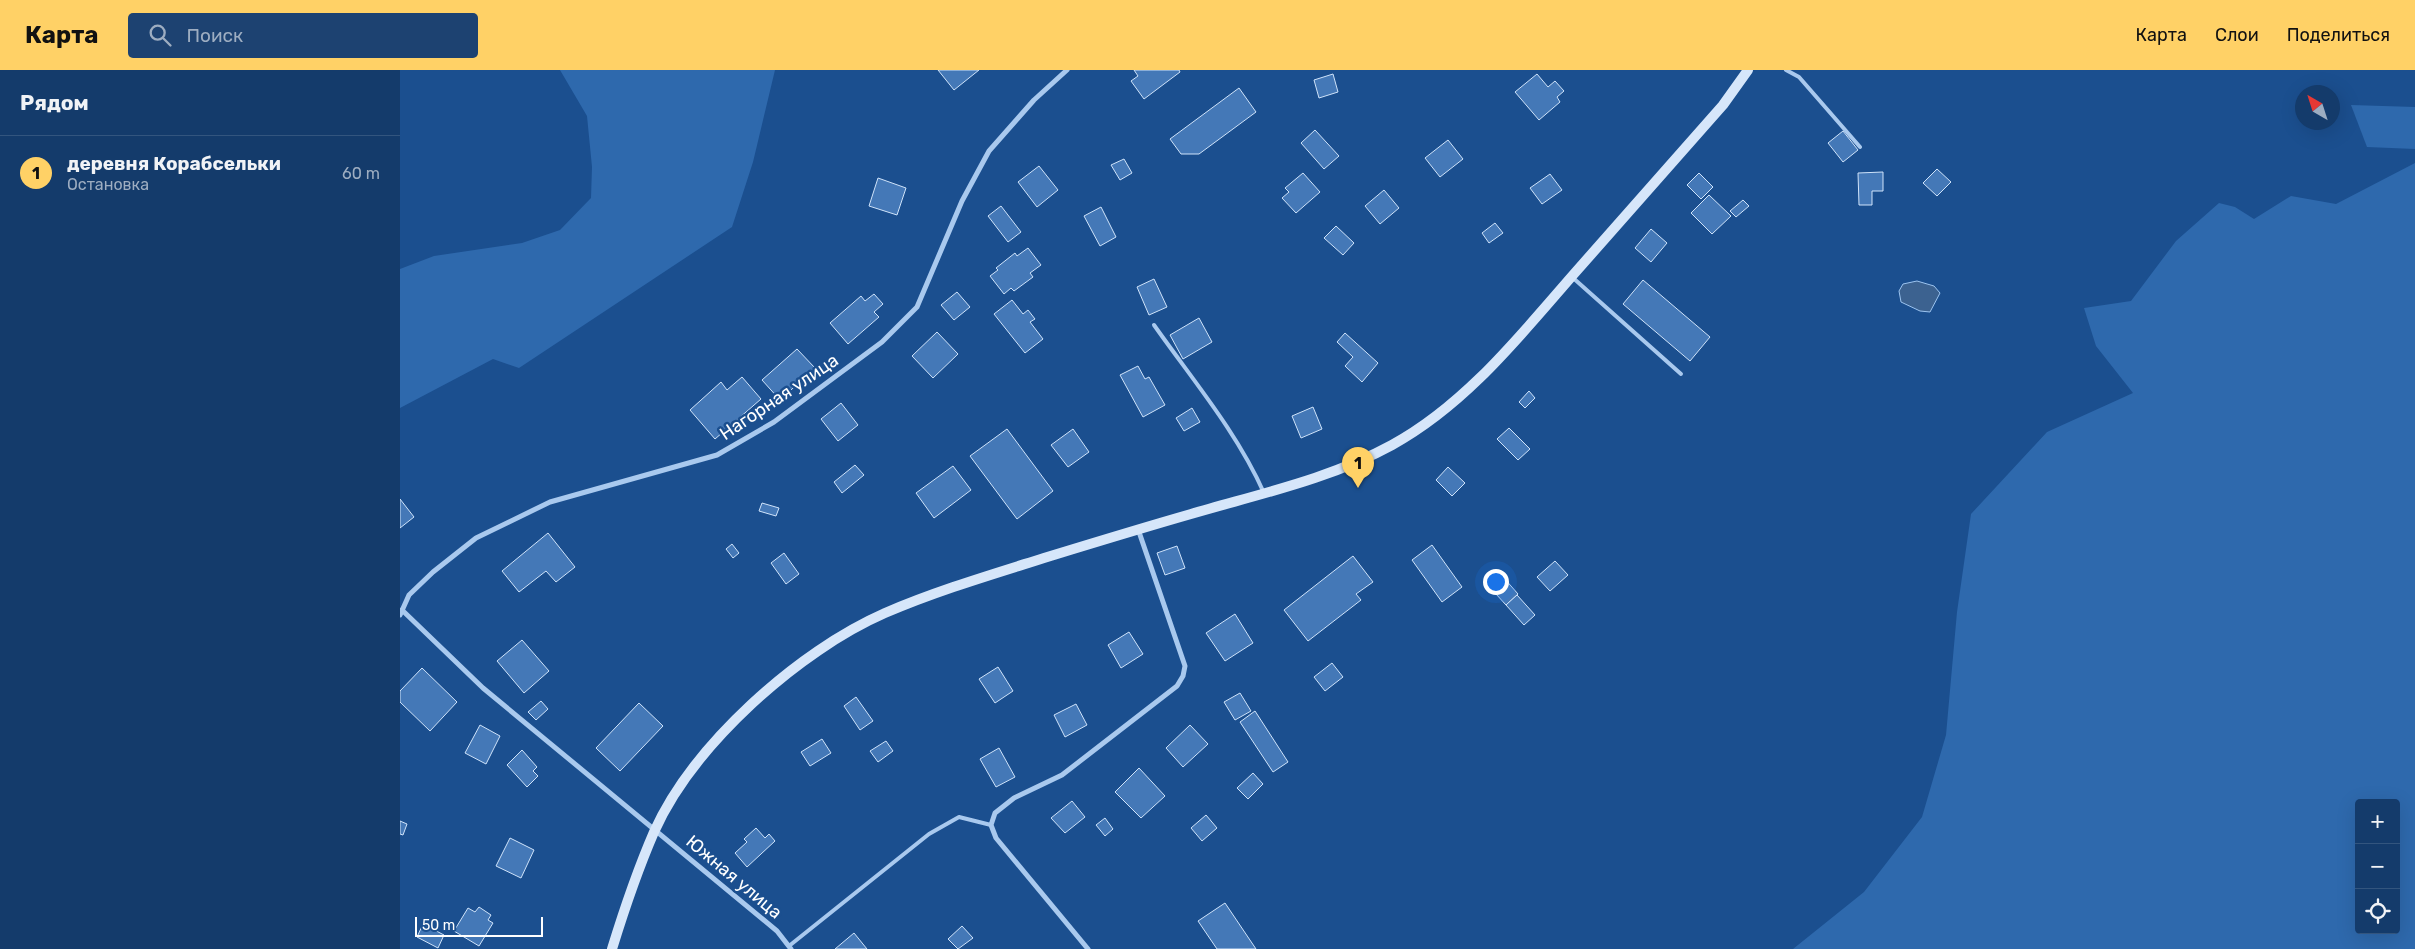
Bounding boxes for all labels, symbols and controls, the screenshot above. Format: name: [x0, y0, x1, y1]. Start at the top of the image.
search box: [128, 13, 478, 58]
text: Карта: [25, 21, 98, 49]
icon: search: [146, 21, 174, 49]
text: Поиск: [186, 24, 243, 47]
text: Карта: [2136, 24, 2187, 46]
text: Слои: [2215, 24, 2259, 46]
text: Поделиться: [2287, 24, 2390, 46]
north arrow: [2295, 85, 2340, 130]
text: Рядом: [20, 90, 89, 115]
text: деревня Корабсельки: [67, 152, 281, 175]
text: 1: [32, 164, 40, 183]
text: 60 m: [342, 164, 380, 183]
text: Остановка: [67, 175, 149, 194]
street label: Нагорная улица: [716, 349, 842, 445]
pin: 1: [1342, 447, 1374, 488]
your location: [1483, 569, 1509, 595]
map controls: [2355, 799, 2400, 934]
button: +: [2355, 799, 2400, 844]
street label: Южная улица: [682, 831, 786, 923]
button: −: [2355, 844, 2400, 889]
button: locate: [2355, 889, 2400, 934]
scale bar: [415, 914, 542, 937]
text: 50 m: [422, 917, 455, 934]

